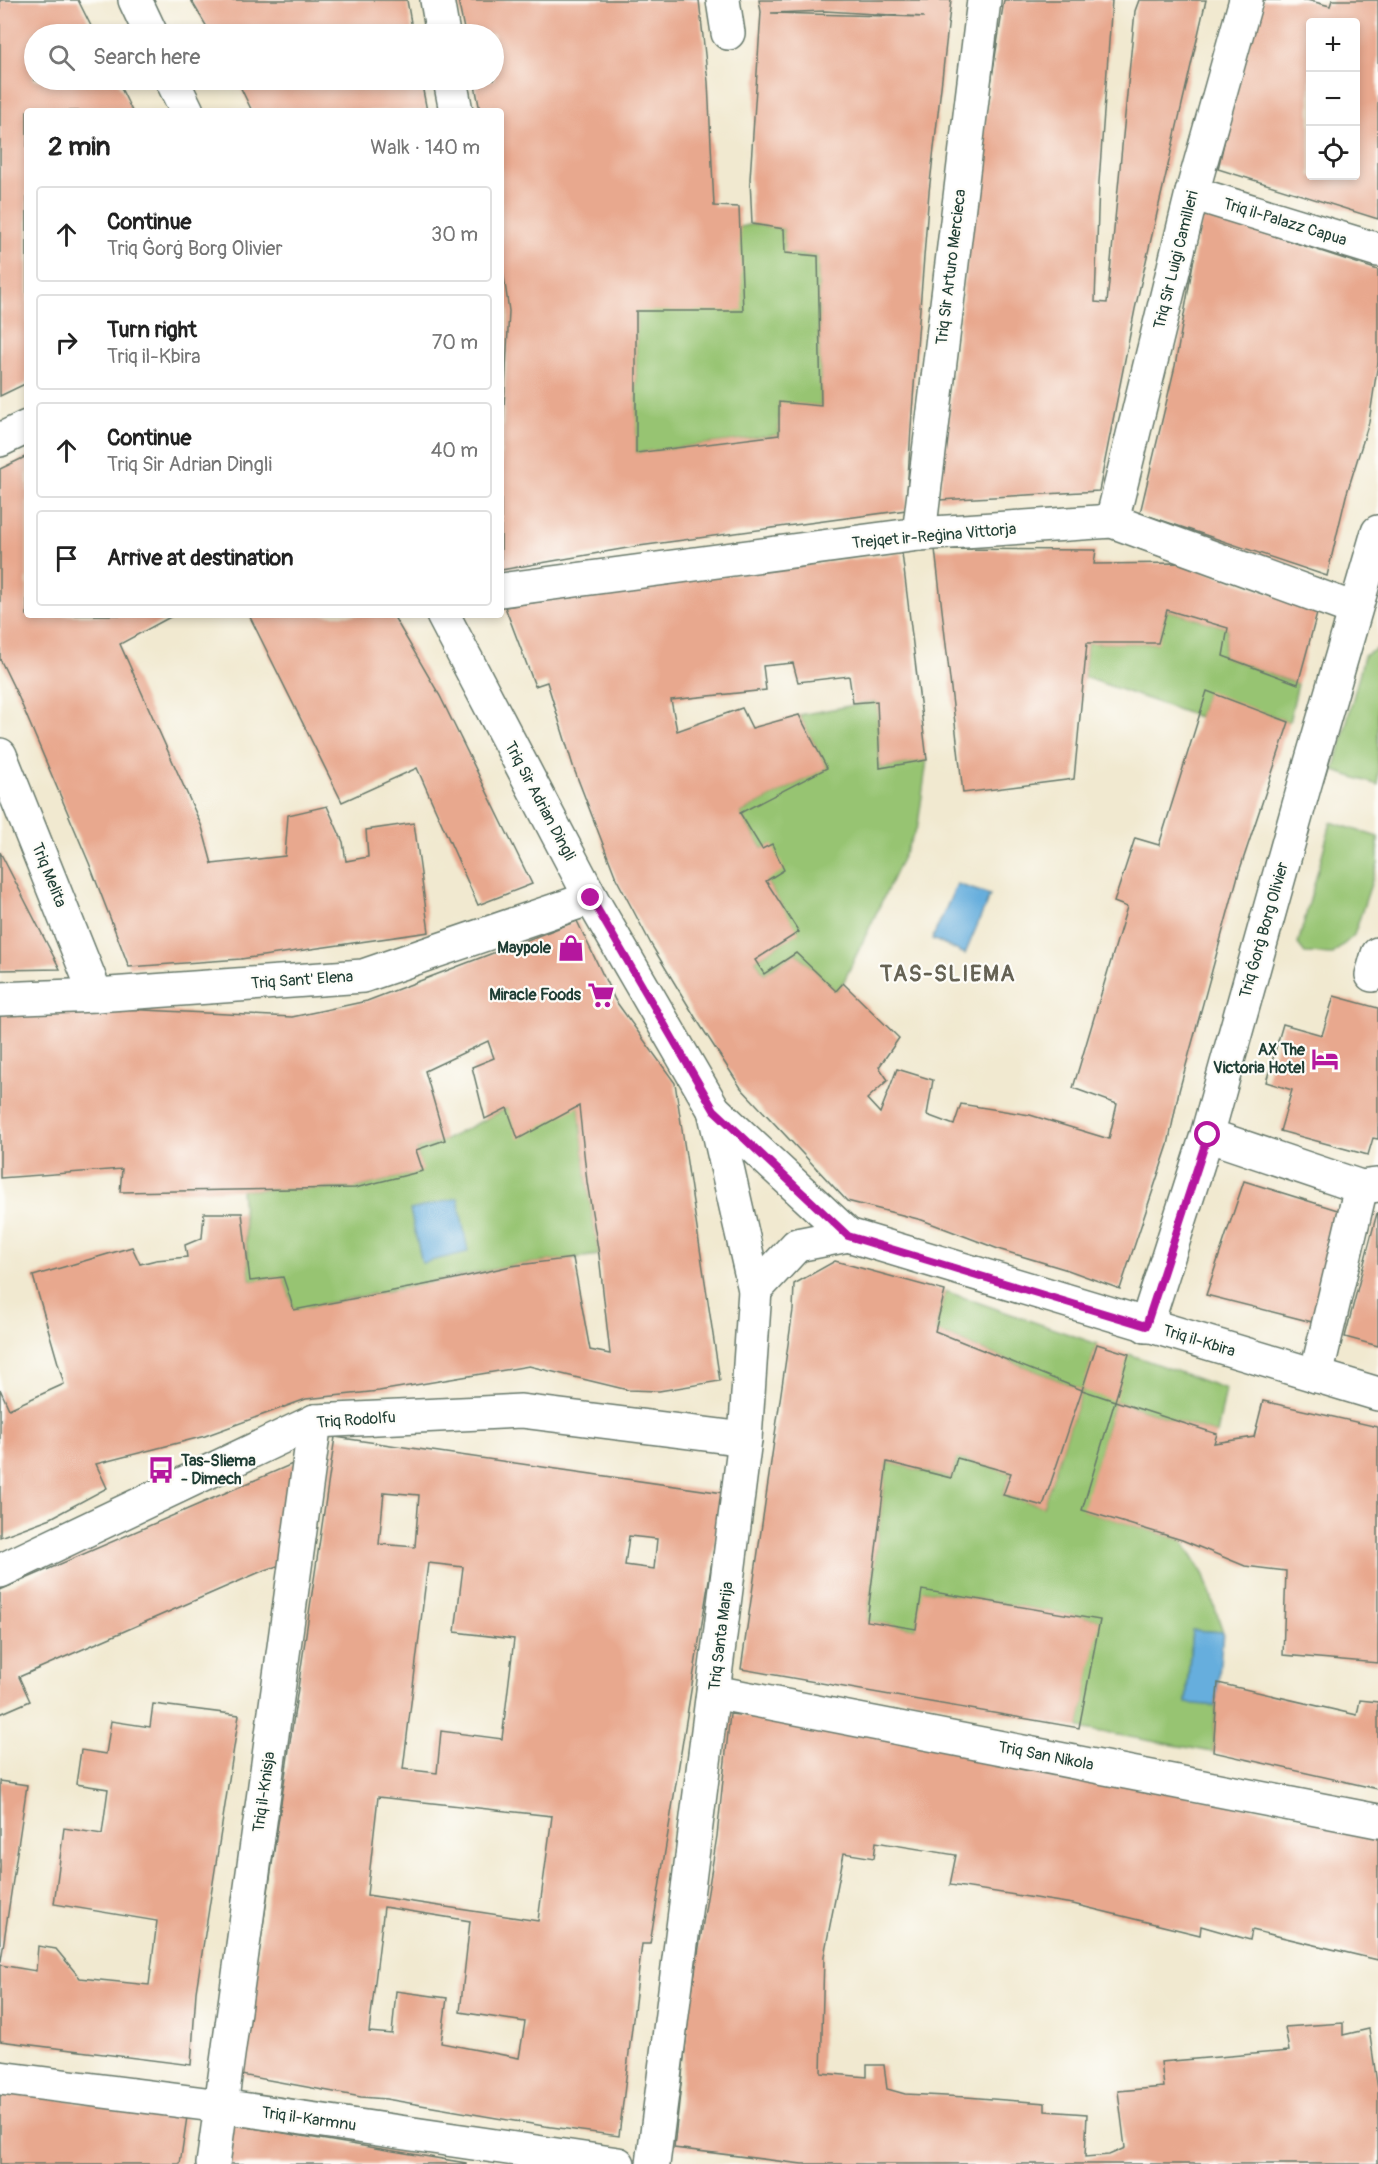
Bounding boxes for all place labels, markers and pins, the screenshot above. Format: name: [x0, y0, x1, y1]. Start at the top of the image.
shop icon: Maypole: [556, 933, 586, 963]
place label: Maypole: [497, 938, 552, 958]
supermarket icon: Miracle Foods: [586, 980, 616, 1010]
place label: Miracle Foods: [489, 985, 582, 1005]
place label: AX The Victoria Hotel: [1213, 1040, 1306, 1078]
hotel icon: AX The Victoria Hotel: [1310, 1044, 1340, 1074]
place label: Tas-Sliema - Dimech: [180, 1451, 256, 1489]
bus stop icon: Tas-Sliema - Dimech: [146, 1455, 176, 1485]

